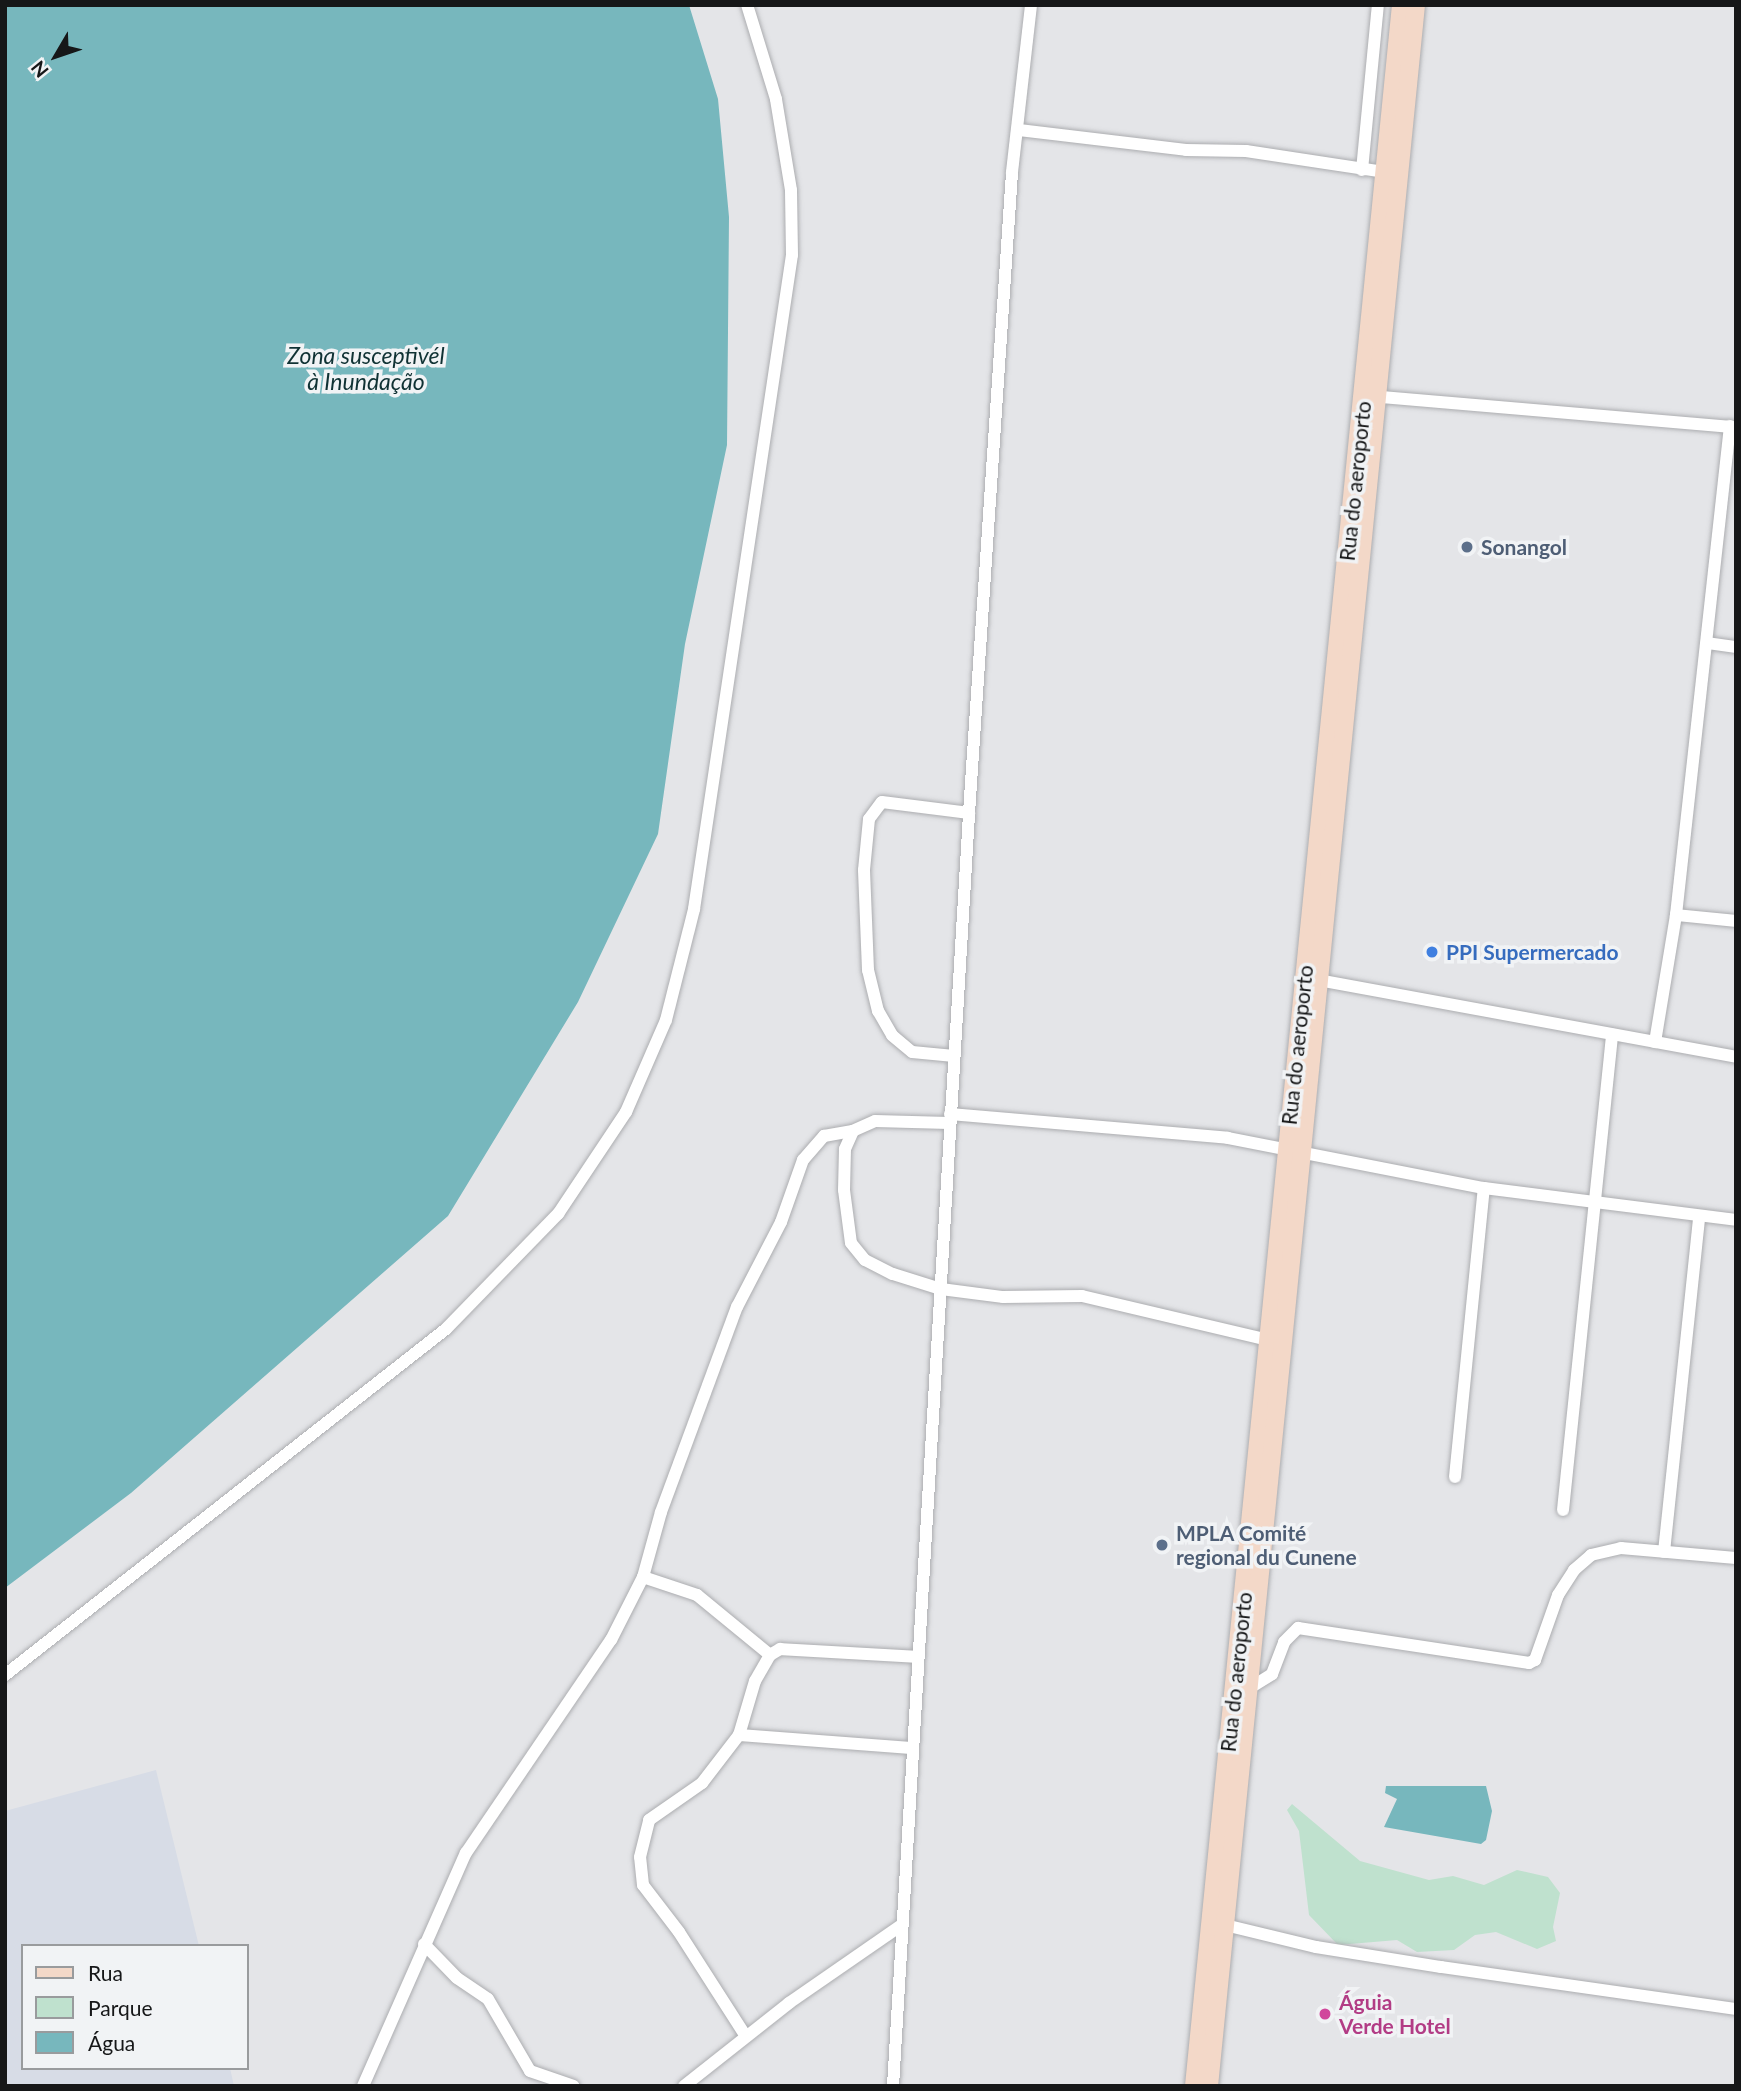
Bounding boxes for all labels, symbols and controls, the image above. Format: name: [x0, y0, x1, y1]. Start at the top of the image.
north arrow: [21, 21, 91, 91]
text: N: [26, 57, 53, 82]
water label: Zona susceptivél à Inundação: [287, 341, 445, 395]
street label: Rua do aeroporto: [1334, 400, 1376, 562]
place label: Sonangol: [1481, 534, 1567, 560]
marker: Sonangol: [1459, 539, 1475, 555]
place label: PPI Supermercado: [1446, 939, 1619, 965]
marker: PPI Supermercado: [1424, 944, 1440, 960]
street label: Rua do aeroporto: [1276, 964, 1318, 1126]
place label: MPLA Comité regional du Cunene: [1176, 1520, 1357, 1570]
marker: MPLA Comité regional du Cunene: [1154, 1537, 1170, 1553]
street label: Rua do aeroporto: [1215, 1591, 1257, 1753]
legend: [21, 1944, 248, 2070]
text: Rua: [88, 1960, 123, 1985]
place label: Águia Verde Hotel: [1339, 1989, 1451, 2039]
text: Parque: [88, 1995, 153, 2020]
marker: Águia Verde Hotel: [1317, 2006, 1333, 2022]
text: Água: [88, 2030, 135, 2055]

